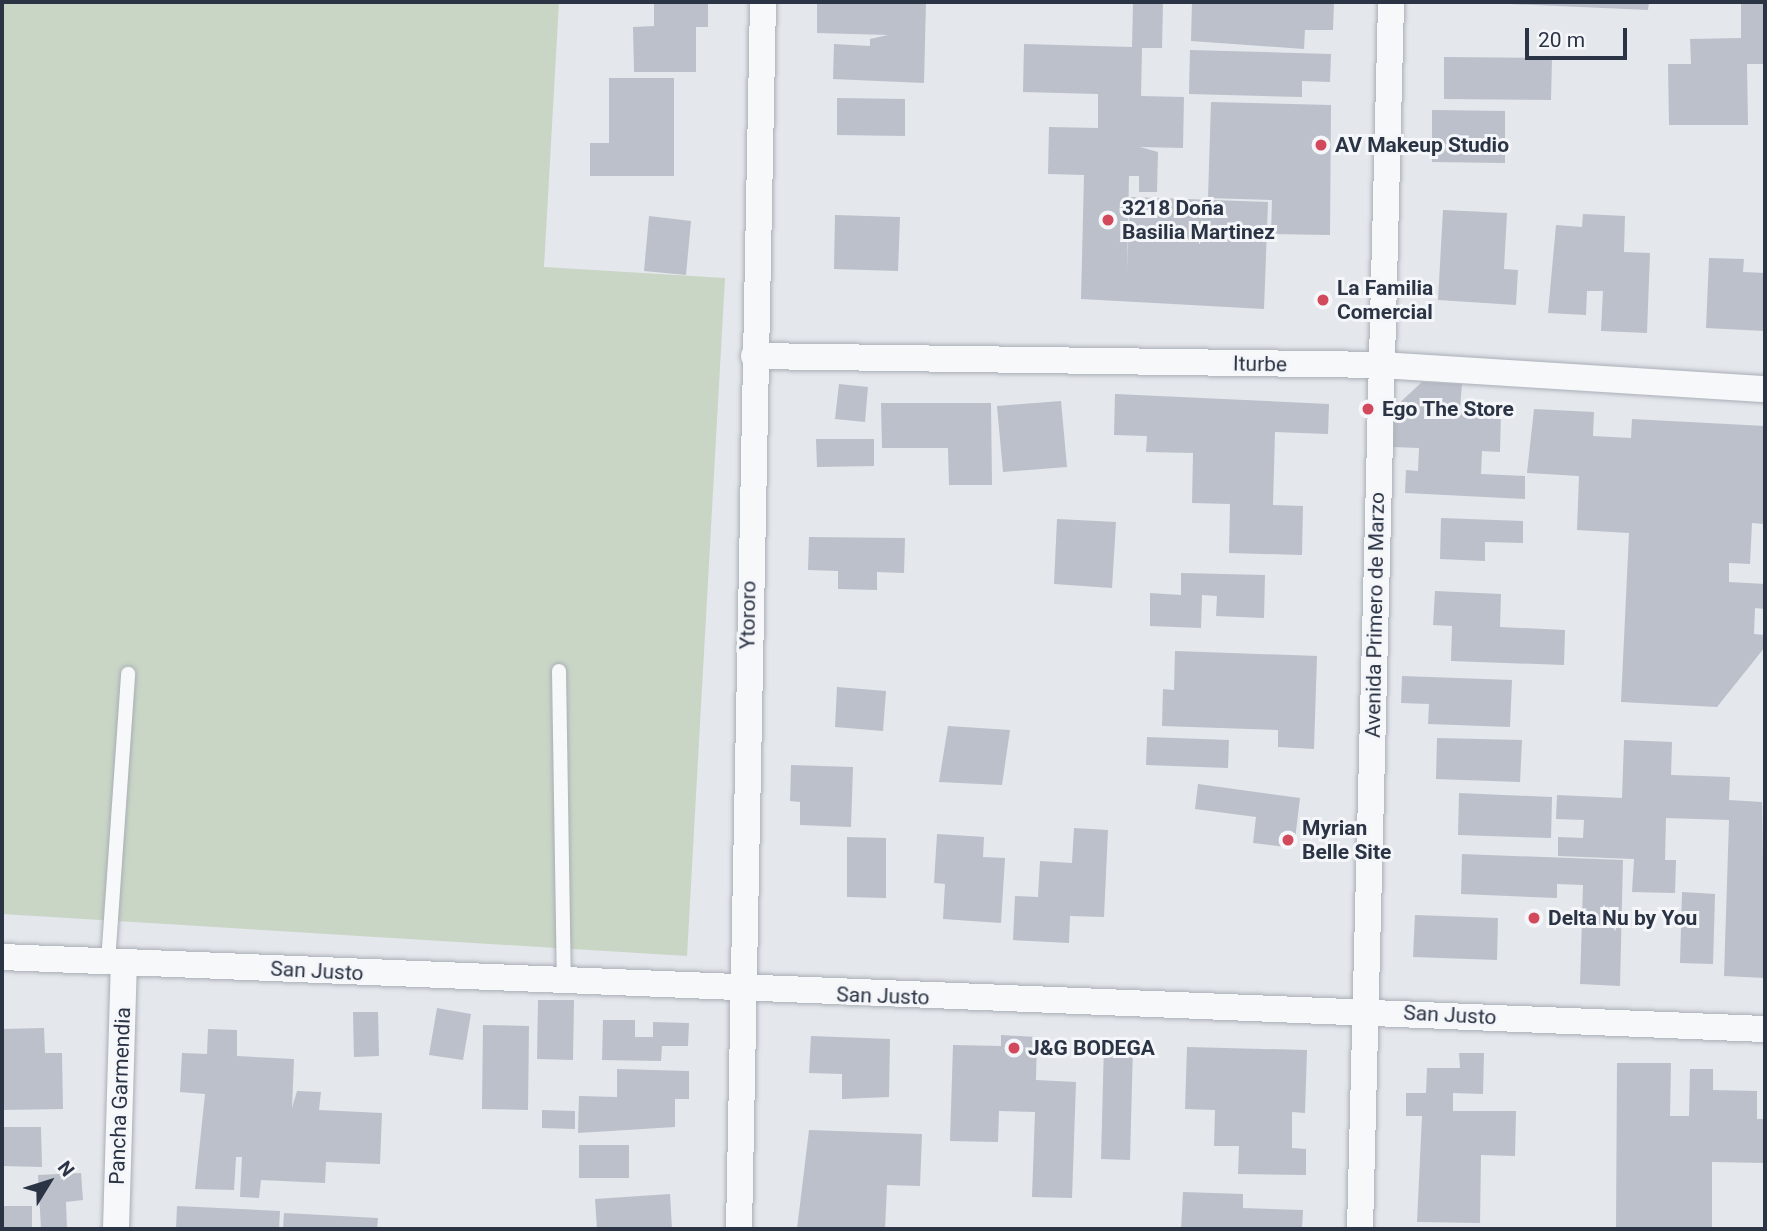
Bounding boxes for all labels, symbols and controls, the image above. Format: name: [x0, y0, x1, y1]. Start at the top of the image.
scale bar: [1529, 14, 1630, 58]
text: 20 m: [1538, 28, 1585, 52]
place label: AV Makeup Studio: [1335, 132, 1509, 158]
marker: AV Makeup Studio: [1313, 137, 1329, 153]
place label: 3218 Doña Basilia Martinez: [1122, 195, 1275, 245]
marker: 3218 Doña Basilia Martinez: [1100, 212, 1116, 228]
place label: La Familia Comercial: [1337, 275, 1433, 325]
marker: La Familia Comercial: [1315, 292, 1331, 308]
street label: Iturbe: [1233, 351, 1287, 377]
place label: Ego The Store: [1382, 396, 1514, 422]
marker: Ego The Store: [1360, 401, 1376, 417]
street label: Avenida Primero de Marzo: [1360, 492, 1390, 738]
street label: Ytororo: [735, 580, 761, 650]
place label: Myrian Belle Site: [1302, 815, 1391, 865]
marker: Myrian Belle Site: [1280, 832, 1296, 848]
place label: Delta Nu by You: [1548, 905, 1697, 931]
marker: Delta Nu by You: [1526, 910, 1542, 926]
street label: San Justo: [270, 956, 364, 986]
street label: San Justo: [836, 982, 930, 1010]
street label: San Justo: [1403, 1000, 1497, 1030]
street label: Pancha Garmendia: [104, 1007, 136, 1185]
place label: J&G BODEGA: [1028, 1035, 1155, 1061]
marker: J&G BODEGA: [1006, 1040, 1022, 1056]
north arrow: [14, 1147, 84, 1217]
text: N: [53, 1156, 79, 1181]

